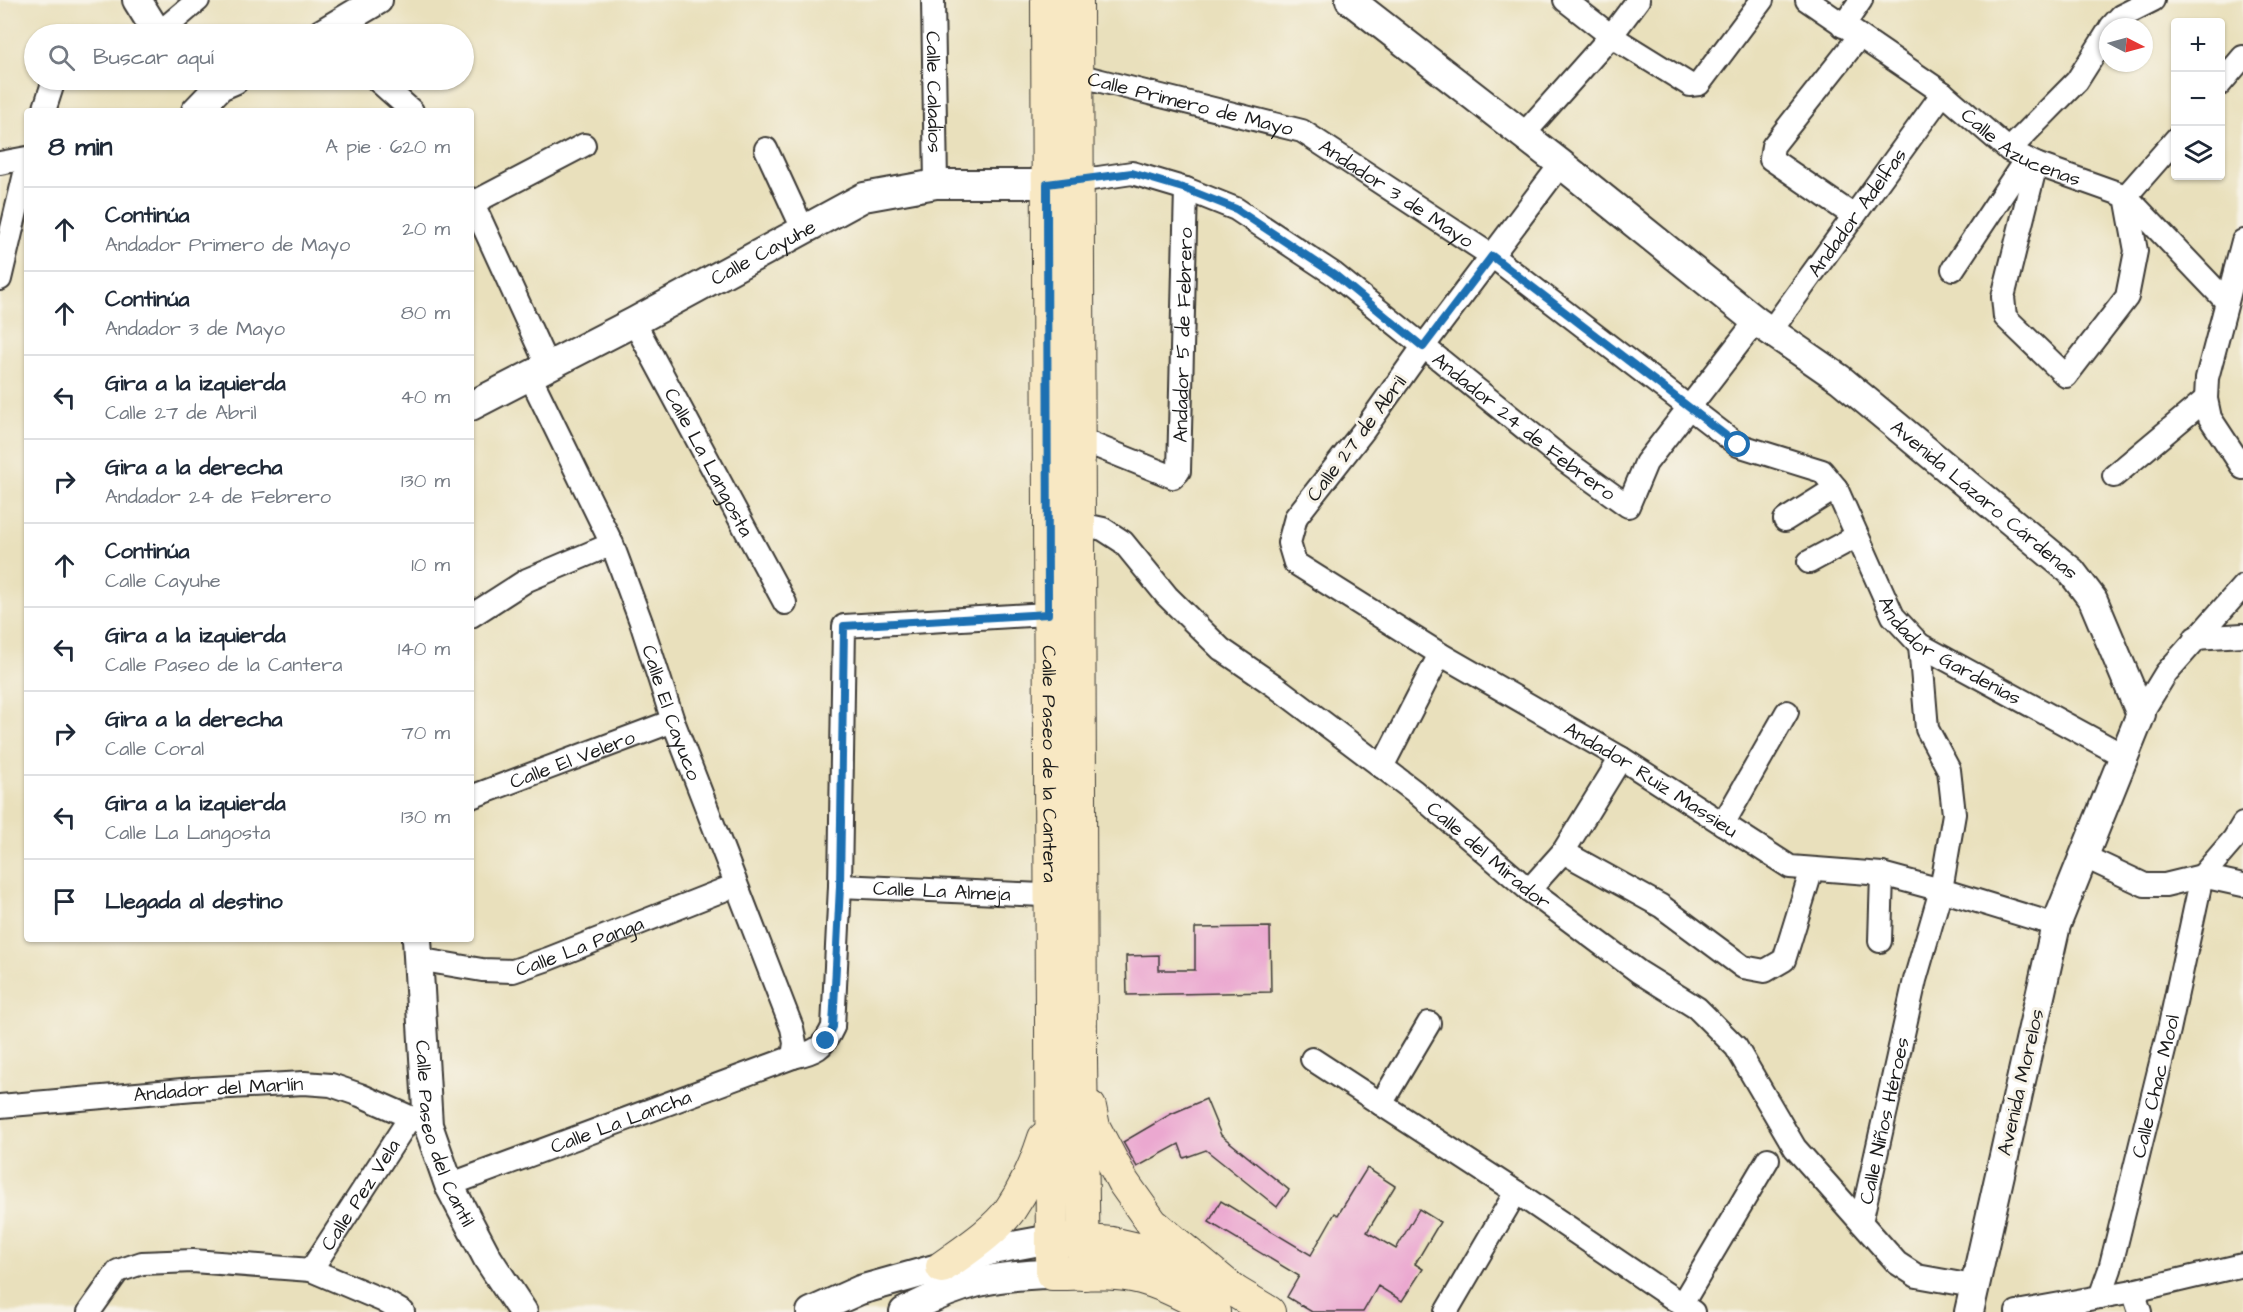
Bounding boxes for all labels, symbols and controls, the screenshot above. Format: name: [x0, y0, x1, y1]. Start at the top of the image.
north arrow: [2099, 18, 2153, 72]
map controls: [2171, 18, 2225, 180]
button: +: [2171, 18, 2225, 72]
search box: [24, 24, 474, 90]
street label: Calle Caladios: [919, 31, 948, 153]
icon: search: [45, 41, 78, 74]
text: Buscar aquí: [93, 42, 214, 73]
street label: Calle Primero de Mayo: [1084, 65, 1296, 143]
button: −: [2171, 72, 2225, 126]
street label: Calle Azucenas: [1955, 102, 2084, 194]
button: layers: [2171, 126, 2225, 180]
text: 8 min: [48, 129, 112, 165]
text: A pie · 620 m: [325, 133, 450, 161]
street label: Andador 3 de Mayo: [1313, 133, 1479, 255]
street label: Andador Adelfas: [1801, 143, 1914, 283]
text: Continúa: [105, 200, 190, 231]
icon: ahead: [48, 213, 81, 246]
street label: Calle Cayuhe: [706, 213, 821, 293]
text: 20 m: [402, 215, 450, 243]
street label: Andador 5 de Febrero: [1167, 227, 1200, 443]
text: Andador Primero de Mayo: [105, 231, 350, 259]
text: Continúa: [105, 284, 190, 315]
icon: ahead: [48, 297, 81, 330]
text: 80 m: [401, 299, 450, 327]
text: Andador 3 de Mayo: [105, 315, 285, 343]
street label: Andador 24 de Febrero: [1426, 346, 1621, 508]
text: Gira a la izquierda: [105, 368, 286, 399]
street label: Calle 27 de Abril: [1300, 370, 1414, 508]
icon: left: [48, 381, 81, 414]
text: 40 m: [400, 383, 450, 411]
street label: Calle La Langosta: [657, 383, 760, 542]
text: Calle 27 de Abril: [105, 399, 257, 427]
street label: Avenida Lázaro Cárdenas: [1884, 414, 2085, 585]
route start: [1724, 431, 1750, 457]
text: Gira a la derecha: [105, 452, 282, 483]
icon: right: [48, 465, 81, 498]
text: 130 m: [401, 467, 450, 495]
text: Andador 24 de Febrero: [105, 483, 331, 511]
text: Continúa: [105, 536, 190, 567]
icon: ahead: [48, 549, 81, 582]
text: 10 m: [411, 551, 450, 579]
text: Calle Cayuhe: [105, 567, 221, 595]
street label: Andador Gardenias: [1871, 592, 2026, 712]
text: Gira a la izquierda: [105, 620, 286, 651]
icon: left: [48, 633, 81, 666]
text: 140 m: [398, 635, 450, 663]
street label: Calle El Cayuco: [634, 641, 708, 785]
street label: Calle Paseo de la Cantera: [1035, 645, 1063, 883]
text: Calle Paseo de la Cantera: [105, 651, 342, 679]
text: Gira a la derecha: [105, 704, 282, 735]
street label: Andador Ruiz Massieu: [1559, 715, 1743, 845]
icon: right: [48, 717, 81, 750]
text: 70 m: [402, 719, 450, 747]
street label: Calle El Velero: [506, 724, 639, 796]
text: Calle Coral: [105, 735, 204, 763]
text: Gira a la izquierda: [105, 788, 286, 819]
street label: Calle del Mirador: [1420, 795, 1556, 917]
icon: left: [48, 801, 81, 834]
text: 130 m: [401, 803, 450, 831]
text: Calle La Langosta: [105, 819, 270, 847]
street label: Calle La Almeja: [872, 874, 1011, 909]
icon: arrive: [48, 885, 81, 918]
text: Llegada al destino: [105, 886, 283, 917]
street label: Calle La Panga: [512, 910, 648, 984]
street label: Avenida Morelos: [1991, 1006, 2051, 1158]
street label: Calle Chac Mool: [2125, 1012, 2187, 1161]
route end: [812, 1027, 838, 1053]
street label: Calle Niños Héroes: [1852, 1034, 1917, 1207]
street label: Calle Paseo del Cantil: [408, 1039, 481, 1232]
street label: Andador del Marlín: [132, 1070, 304, 1109]
street label: Calle La Lancha: [546, 1083, 695, 1161]
street label: Calle Pez Vela: [314, 1134, 407, 1256]

